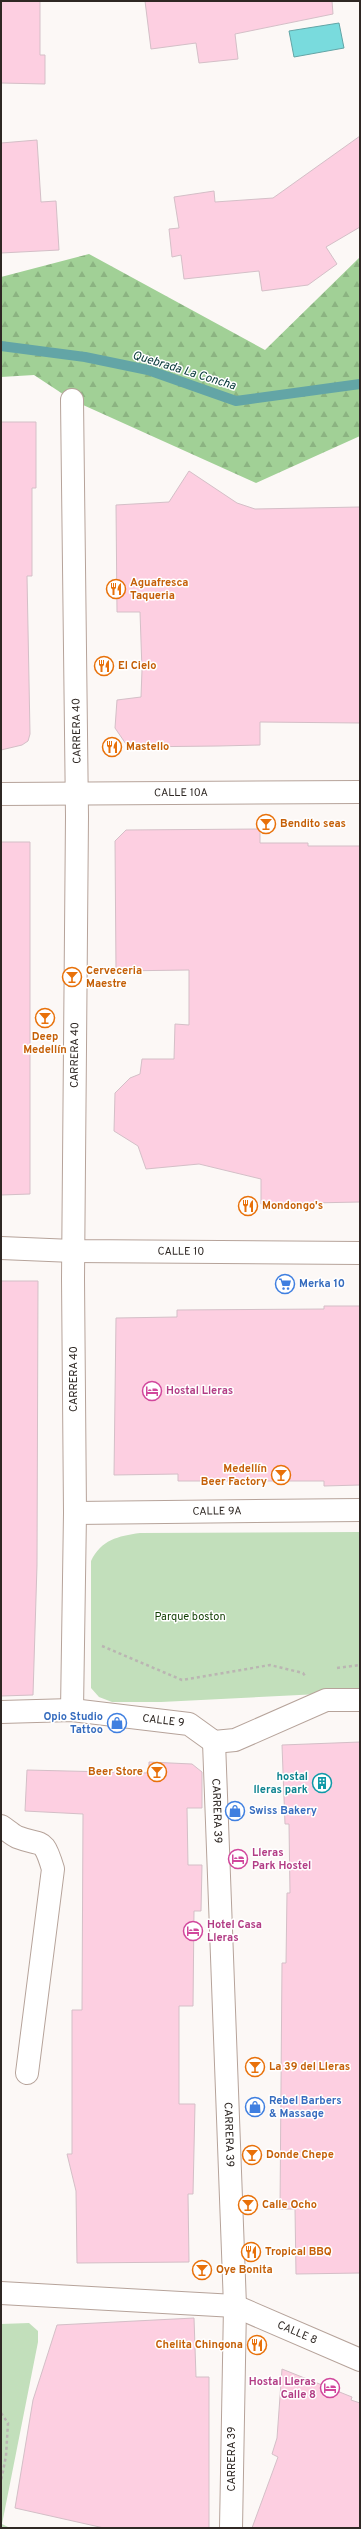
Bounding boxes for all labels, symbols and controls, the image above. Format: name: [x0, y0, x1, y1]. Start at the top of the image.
water label: Quebrada La Concha: [130, 348, 238, 395]
place label: Aguafresca Taqueria: [130, 576, 188, 603]
restaurant icon: Aguafresca Taqueria: [105, 578, 127, 600]
restaurant icon: El Cielo: [93, 655, 115, 677]
place label: El Cielo: [118, 659, 157, 673]
street label: CARRERA 40: [69, 698, 85, 764]
restaurant icon: Mastello: [101, 736, 123, 758]
place label: Mastello: [126, 740, 169, 754]
street label: CALLE 10A: [154, 786, 208, 800]
bar icon: Bendito seas: [255, 813, 277, 835]
place label: Bendito seas: [280, 817, 346, 831]
place label: Cerveceria Maestre: [86, 964, 142, 991]
bar icon: Cerveceria Maestre: [61, 966, 83, 988]
bar icon: Deep Medellín: [34, 1007, 56, 1029]
street label: CARRERA 40: [68, 1022, 82, 1088]
place label: Deep Medellín: [23, 1030, 67, 1057]
restaurant icon: Mondongo's: [237, 1195, 259, 1217]
place label: Mondongo's: [262, 1199, 323, 1213]
street label: CALLE 10: [157, 1245, 204, 1259]
supermarket icon: Merka 10: [274, 1273, 296, 1295]
place label: Merka 10: [299, 1277, 345, 1291]
street label: CARRERA 40: [67, 1346, 81, 1412]
hotel icon: Hostal Lleras: [141, 1380, 163, 1402]
place label: Hostal Lleras: [166, 1384, 233, 1398]
place label: Medellín Beer Factory: [201, 1462, 267, 1489]
bar icon: Medellín Beer Factory: [270, 1464, 292, 1486]
street label: CALLE 9A: [192, 1504, 242, 1519]
park label: Parque boston: [154, 1610, 226, 1624]
place label: Opio Studio Tattoo: [43, 1710, 103, 1737]
street label: CALLE 9: [142, 1711, 185, 1730]
shop icon: Opio Studio Tattoo: [106, 1712, 128, 1734]
bar icon: Beer Store: [146, 1761, 168, 1783]
place label: Beer Store: [88, 1765, 143, 1779]
place label: hostal lleras park: [253, 1770, 308, 1797]
building icon: hostal lleras park: [311, 1772, 333, 1794]
street label: CARRERA 39: [208, 1778, 225, 1844]
shop icon: Swiss Bakery: [224, 1800, 246, 1822]
place label: Swiss Bakery: [249, 1804, 317, 1818]
place label: Lleras Park Hostel: [252, 1846, 311, 1873]
hotel icon: Lleras Park Hostel: [227, 1848, 249, 1870]
place label: Hotel Casa Lleras: [207, 1918, 262, 1945]
hotel icon: Hotel Casa Lleras: [182, 1920, 204, 1942]
bar icon: La 39 del Lleras: [244, 2056, 266, 2078]
place label: La 39 del Lleras: [269, 2060, 350, 2074]
place label: Rebel Barbers & Massage: [269, 2094, 342, 2121]
shop icon: Rebel Barbers & Massage: [244, 2096, 266, 2118]
street label: CARRERA 39: [220, 2102, 237, 2167]
bar icon: Donde Chepe: [241, 2144, 263, 2166]
place label: Donde Chepe: [266, 2148, 334, 2162]
bar icon: Calle Ocho: [237, 2194, 259, 2216]
place label: Calle Ocho: [262, 2198, 317, 2212]
restaurant icon: Tropical BBQ: [240, 2241, 262, 2263]
place label: Tropical BBQ: [265, 2245, 332, 2259]
bar icon: Oye Bonita: [191, 2259, 213, 2281]
place label: Oye Bonita: [216, 2263, 273, 2277]
street label: CALLE 8: [275, 2318, 319, 2348]
restaurant icon: Chelita Chingona: [246, 2334, 268, 2356]
place label: Chelita Chingona: [156, 2338, 243, 2352]
place label: Hostal Lleras Calle 8: [249, 2375, 316, 2402]
hotel icon: Hostal Lleras Calle 8: [319, 2377, 341, 2399]
street label: CARRERA 39: [225, 2427, 239, 2491]

